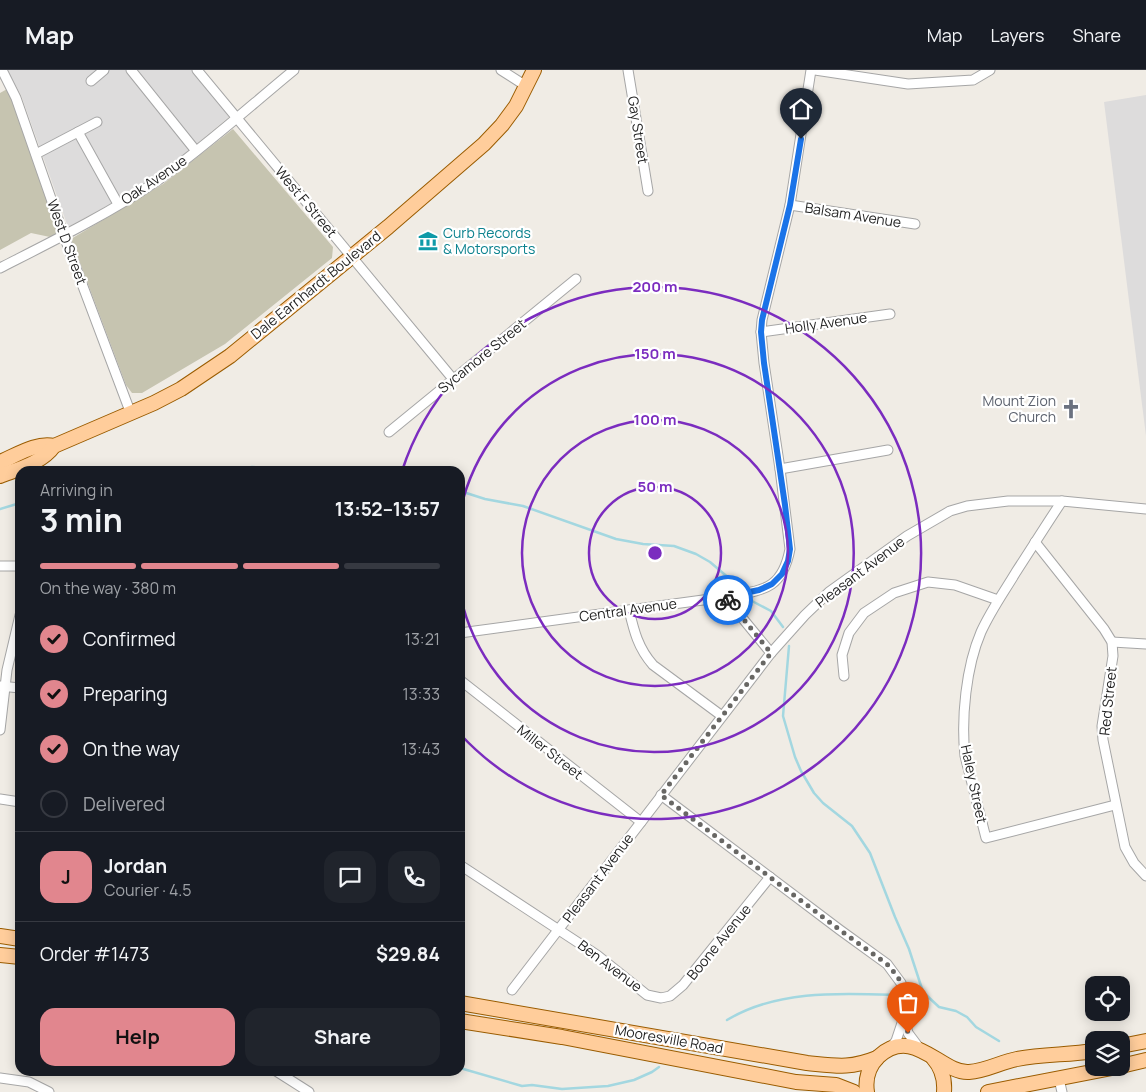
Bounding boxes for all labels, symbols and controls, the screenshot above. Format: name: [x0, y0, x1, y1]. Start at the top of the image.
text: Map: [25, 18, 74, 51]
text: Map: [927, 23, 962, 47]
text: Layers: [990, 23, 1044, 47]
text: Share: [1072, 23, 1121, 47]
pin: [780, 88, 822, 139]
street label: Gay Street: [624, 95, 653, 166]
icon: home: [787, 95, 815, 123]
street label: Oak Avenue: [117, 151, 190, 209]
street label: West F Street: [271, 162, 342, 241]
street label: West D Street: [43, 197, 92, 287]
street label: Balsam Avenue: [804, 198, 903, 232]
place label: Curb Records & Motorsports: [443, 223, 535, 258]
street label: Dale Earnhardt Boulevard: [247, 226, 385, 343]
museum icon: Curb Records & Motorsports: [417, 230, 439, 252]
text: 200 m: [632, 276, 678, 297]
street label: Holly Avenue: [784, 307, 868, 338]
street label: Sycamore Street: [434, 314, 530, 397]
text: 150 m: [634, 343, 676, 364]
place label: Mount Zion Church: [982, 391, 1056, 426]
church icon: Mount Zion Church: [1060, 398, 1082, 420]
text: 100 m: [634, 409, 676, 430]
text: 50 m: [637, 476, 673, 497]
text: Arriving in: [40, 479, 113, 501]
text: 13:52–13:57: [335, 496, 440, 522]
text: 3 min: [40, 498, 123, 542]
street label: Pleasant Avenue: [811, 532, 908, 611]
centre of rings: [646, 544, 664, 562]
courier: [703, 575, 753, 625]
text: On the way · 380 m: [40, 577, 176, 599]
icon: bike: [714, 586, 742, 614]
street label: Central Avenue: [578, 593, 678, 626]
icon: check: [40, 625, 68, 653]
text: Confirmed: [83, 626, 176, 652]
text: 13:21: [405, 628, 440, 650]
street label: Red Street: [1094, 665, 1121, 736]
icon: check: [40, 680, 68, 708]
text: Preparing: [83, 681, 168, 707]
text: 13:33: [402, 683, 440, 705]
street label: Miller Street: [513, 720, 587, 784]
icon: check: [40, 735, 68, 763]
text: On the way: [83, 736, 180, 762]
text: 13:43: [402, 738, 440, 760]
street label: Haley Street: [957, 743, 992, 825]
text: Delivered: [83, 791, 165, 817]
street label: Pleasant Avenue: [558, 829, 637, 926]
button: chat: [324, 851, 376, 903]
button: phone: [388, 851, 440, 903]
text: Jordan: [104, 853, 167, 879]
text: J: [61, 864, 71, 890]
text: Courier · 4.5: [104, 879, 191, 901]
street label: Boone Avenue: [682, 900, 755, 984]
street label: Ben Avenue: [574, 935, 646, 996]
text: Order #1473: [40, 941, 150, 967]
text: $29.84: [376, 941, 440, 967]
map controls: [1085, 976, 1130, 1076]
button: locate: [1085, 976, 1130, 1021]
pin: [887, 982, 929, 1033]
icon: bag: [894, 989, 922, 1017]
button: Help: [40, 1008, 235, 1066]
button: Share: [245, 1008, 440, 1066]
street label: Mooresville Road: [613, 1020, 725, 1057]
button: layers: [1085, 1031, 1130, 1076]

